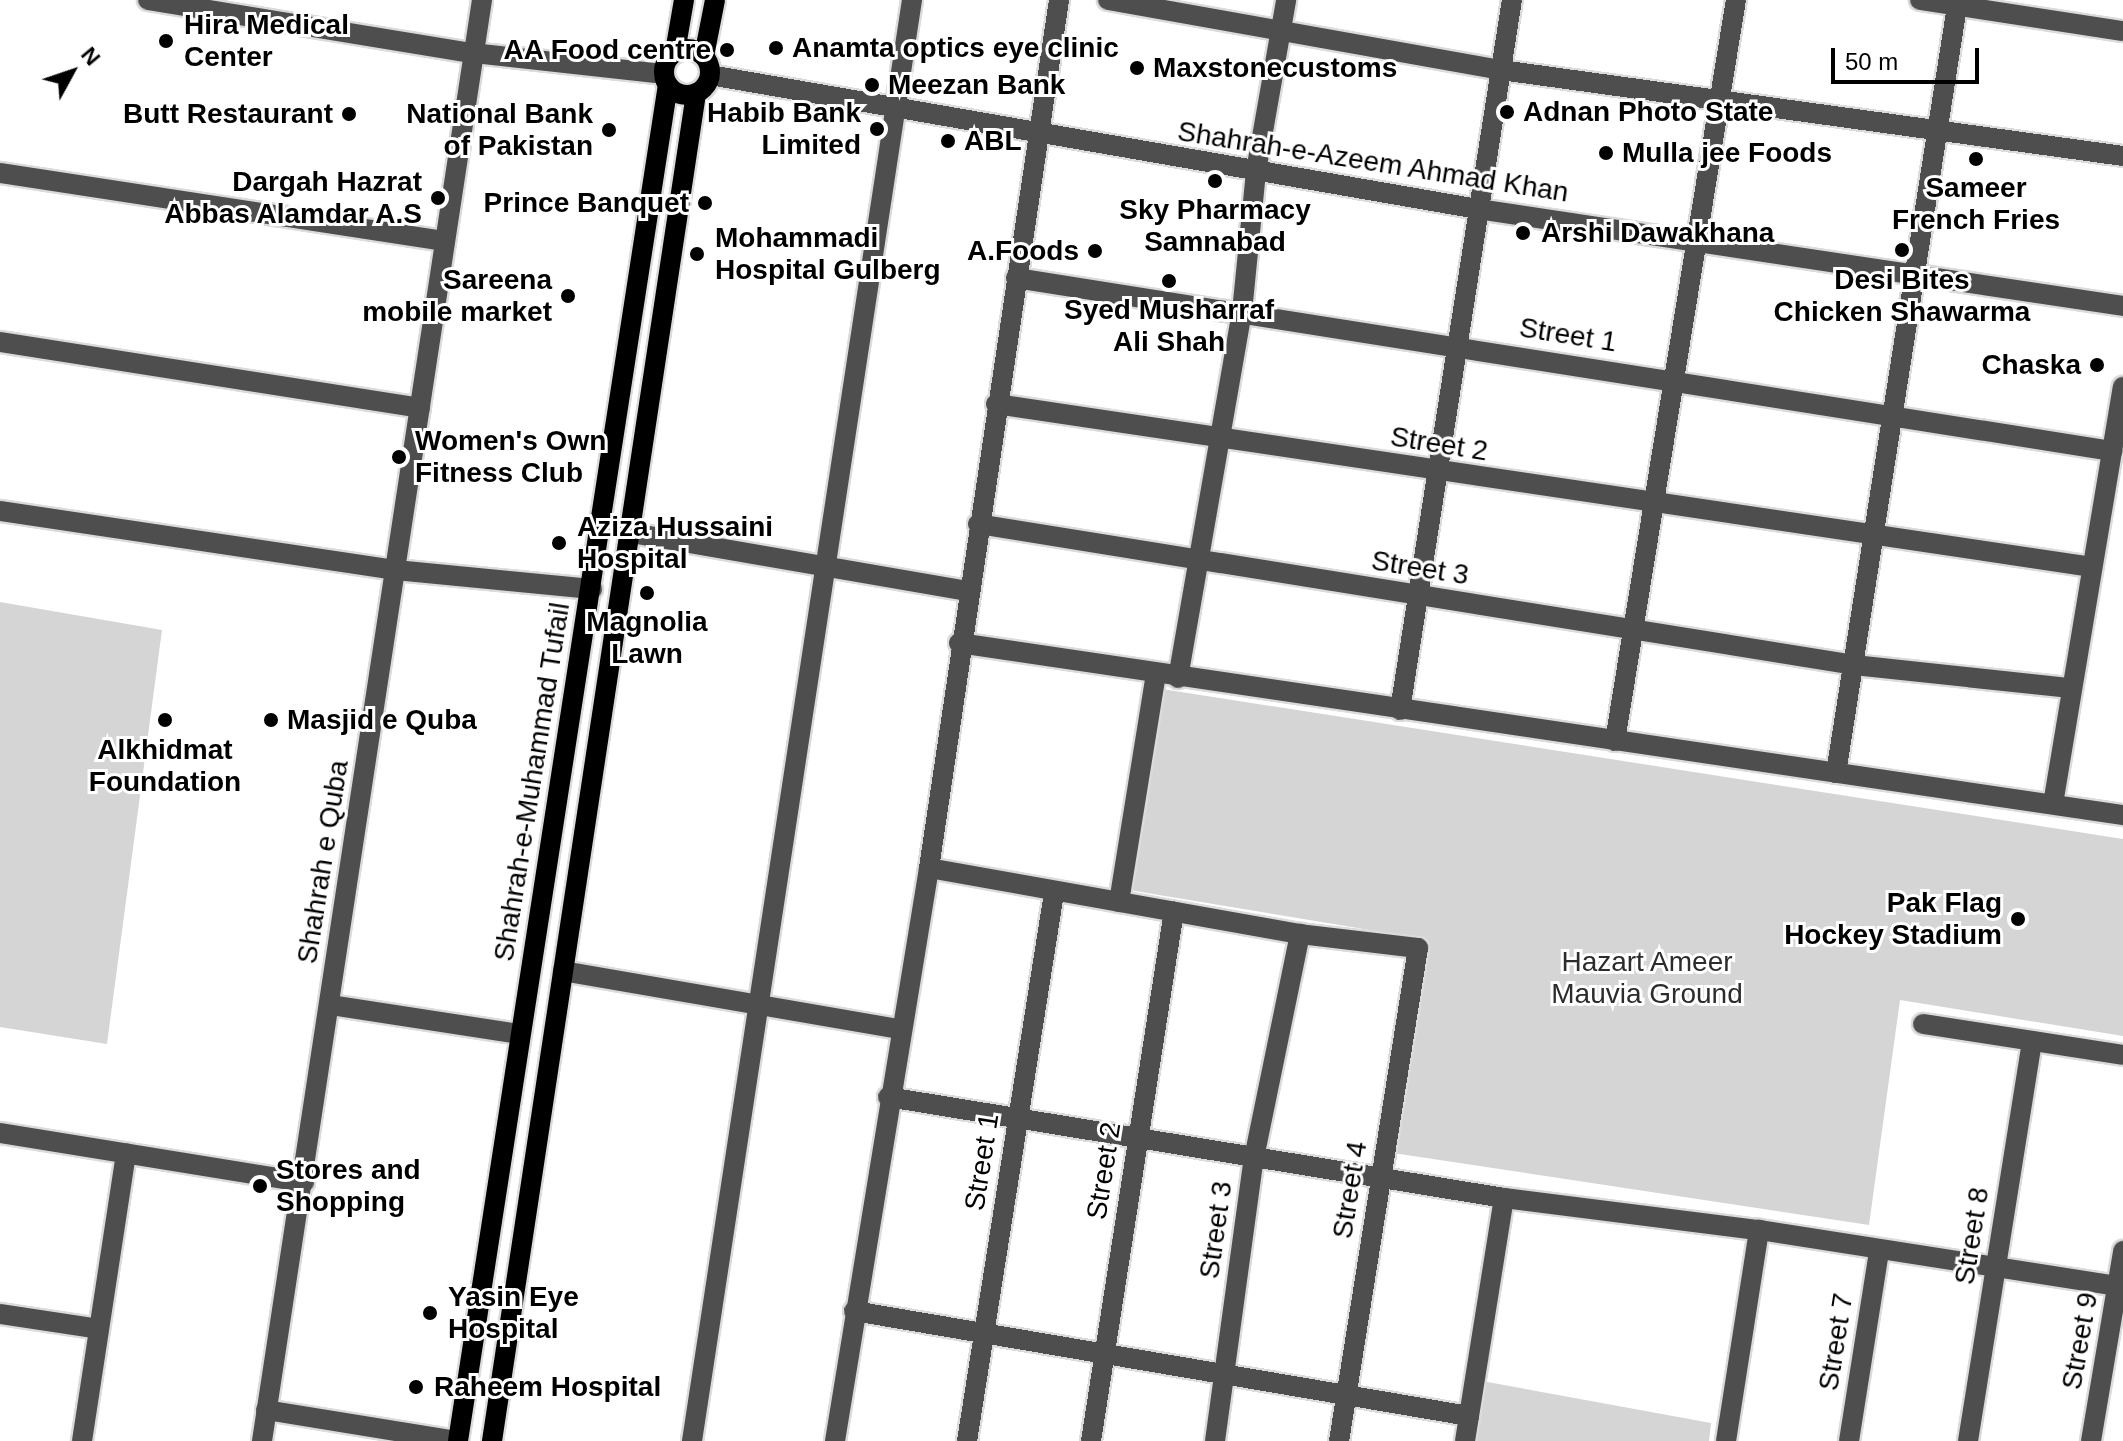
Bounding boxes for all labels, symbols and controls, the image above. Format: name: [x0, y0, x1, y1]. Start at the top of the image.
place label: Hira Medical Center: [184, 8, 349, 74]
marker: Hira Medical Center: [155, 30, 177, 52]
place label: Anamta optics eye clinic: [792, 31, 1119, 65]
north arrow: [32, 32, 112, 112]
scale bar: [1835, 32, 1983, 82]
place label: AA Food centre: [503, 33, 711, 67]
marker: Anamta optics eye clinic: [767, 39, 785, 57]
marker: AA Food centre: [718, 41, 736, 59]
text: N: [76, 42, 105, 70]
text: 50 m: [1845, 48, 1898, 75]
place label: Maxstonecustoms: [1153, 51, 1397, 85]
marker: Maxstonecustoms: [1128, 59, 1146, 77]
place label: Meezan Bank: [888, 68, 1065, 102]
marker: Meezan Bank: [863, 76, 881, 94]
place label: Adnan Photo State: [1523, 95, 1773, 129]
place label: Habib Bank Limited: [707, 96, 861, 162]
place label: Butt Restaurant: [123, 97, 333, 131]
place label: National Bank of Pakistan: [406, 97, 593, 163]
marker: Adnan Photo State: [1498, 103, 1516, 121]
marker: Butt Restaurant: [340, 105, 358, 123]
street label: Shahrah-e-Azeem Ahmad Khan: [1174, 114, 1572, 210]
marker: Habib Bank Limited: [868, 120, 886, 138]
marker: National Bank of Pakistan: [600, 121, 618, 139]
place label: ABL: [964, 124, 1022, 158]
marker: ABL: [939, 132, 957, 150]
place label: Mulla jee Foods: [1622, 136, 1832, 170]
marker: Mulla jee Foods: [1597, 144, 1615, 162]
marker: Sameer French Fries: [1967, 150, 1985, 168]
place label: Dargah Hazrat Abbas Alamdar A.S: [162, 165, 422, 231]
place label: Sameer French Fries: [1892, 171, 2060, 237]
marker: Sky Pharmacy Samnabad: [1206, 172, 1224, 190]
place label: Prince Banquet: [484, 186, 689, 220]
marker: Dargah Hazrat Abbas Alamdar A.S: [429, 189, 447, 207]
place label: Sky Pharmacy Samnabad: [1119, 193, 1311, 259]
marker: Prince Banquet: [696, 194, 714, 212]
place label: Arshi Dawakhana: [1541, 216, 1774, 250]
place label: Mohammadi Hospital Gulberg: [715, 221, 941, 287]
marker: Arshi Dawakhana: [1512, 222, 1534, 244]
place label: A.Foods: [967, 234, 1079, 268]
marker: Desi Bites Chicken Shawarma: [1893, 241, 1911, 259]
marker: A.Foods: [1086, 242, 1104, 260]
marker: Mohammadi Hospital Gulberg: [686, 243, 708, 265]
place label: Sareena mobile market: [362, 263, 552, 329]
place label: Desi Bites Chicken Shawarma: [1774, 263, 2030, 329]
marker: Syed Musharraf Ali Shah: [1160, 272, 1178, 290]
marker: Sareena mobile market: [559, 287, 577, 305]
place label: Syed Musharraf Ali Shah: [1064, 293, 1274, 359]
street label: Street 1: [1517, 311, 1619, 359]
place label: Chaska: [1981, 348, 2081, 382]
marker: Chaska: [2088, 356, 2106, 374]
street label: Street 2: [1388, 420, 1490, 468]
place label: Women's Own Fitness Club: [415, 424, 606, 490]
marker: Women's Own Fitness Club: [390, 448, 408, 466]
place label: Aziza Hussaini Hospital: [577, 510, 773, 576]
marker: Aziza Hussaini Hospital: [548, 532, 570, 554]
street label: Street 3: [1369, 544, 1471, 592]
marker: Magnolia Lawn: [638, 584, 656, 602]
street label: Shahrah-e-Muhammad Tufail: [487, 600, 577, 964]
place label: Magnolia Lawn: [586, 605, 708, 671]
place label: Masjid e Quba: [287, 703, 477, 737]
marker: Alkhidmat Foundation: [156, 711, 174, 729]
marker: Masjid e Quba: [262, 711, 280, 729]
place label: Alkhidmat Foundation: [89, 733, 241, 799]
street label: Shahrah e Quba: [290, 758, 356, 966]
place label: Pak Flag Hockey Stadium: [1784, 886, 2002, 952]
marker: Pak Flag Hockey Stadium: [2009, 910, 2027, 928]
park label: Hazart Ameer Mauvia Ground: [1551, 945, 1743, 1011]
street label: Street 1: [958, 1111, 1006, 1213]
street label: Street 2: [1080, 1120, 1128, 1222]
street label: Street 4: [1326, 1139, 1374, 1241]
place label: Stores and Shopping: [276, 1153, 421, 1219]
marker: Stores and Shopping: [251, 1177, 269, 1195]
street label: Street 3: [1193, 1179, 1239, 1281]
street label: Street 8: [1948, 1185, 1996, 1287]
place label: Yasin Eye Hospital: [448, 1280, 579, 1346]
street label: Street 9: [2055, 1290, 2105, 1392]
street label: Street 7: [1812, 1291, 1860, 1393]
marker: Yasin Eye Hospital: [419, 1302, 441, 1324]
place label: Raheem Hospital: [434, 1370, 661, 1404]
marker: Raheem Hospital: [405, 1376, 427, 1398]

